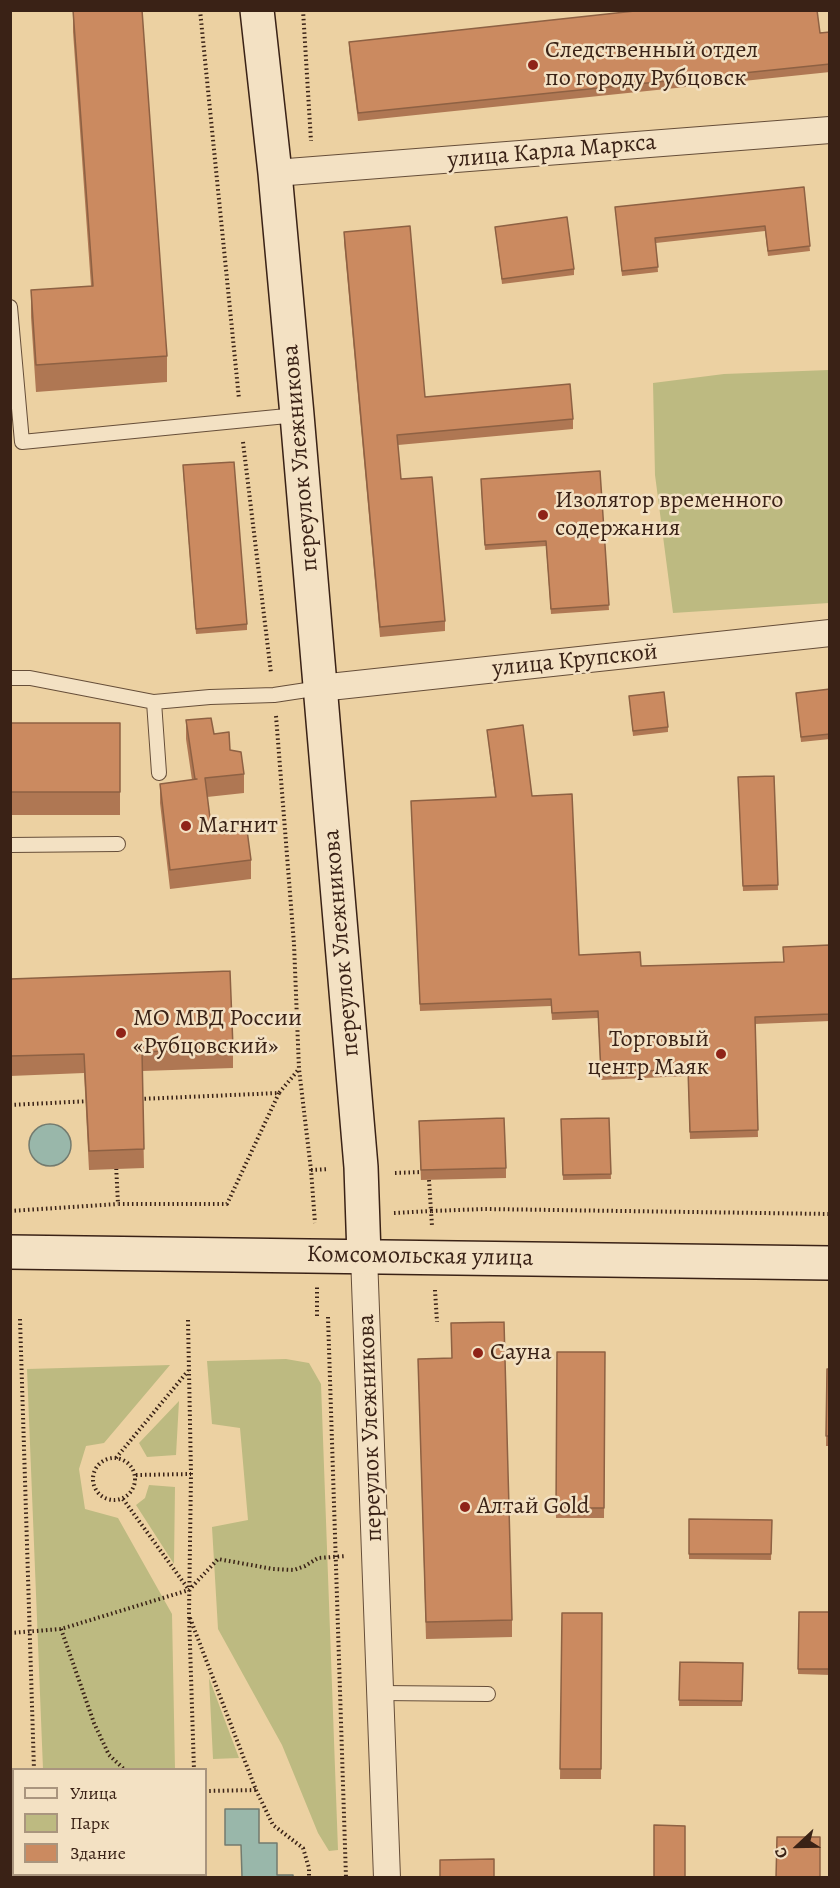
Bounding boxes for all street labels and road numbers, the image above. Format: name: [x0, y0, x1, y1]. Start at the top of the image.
street label: улица Карла Маркса: [446, 129, 658, 175]
street label: переулок Улежникова: [277, 343, 325, 573]
street label: улица Крупской: [491, 638, 659, 684]
street label: переулок Улежникова: [318, 828, 366, 1058]
street label: Комсомольская улица: [306, 1241, 534, 1273]
street label: переулок Улежникова: [353, 1314, 389, 1542]

